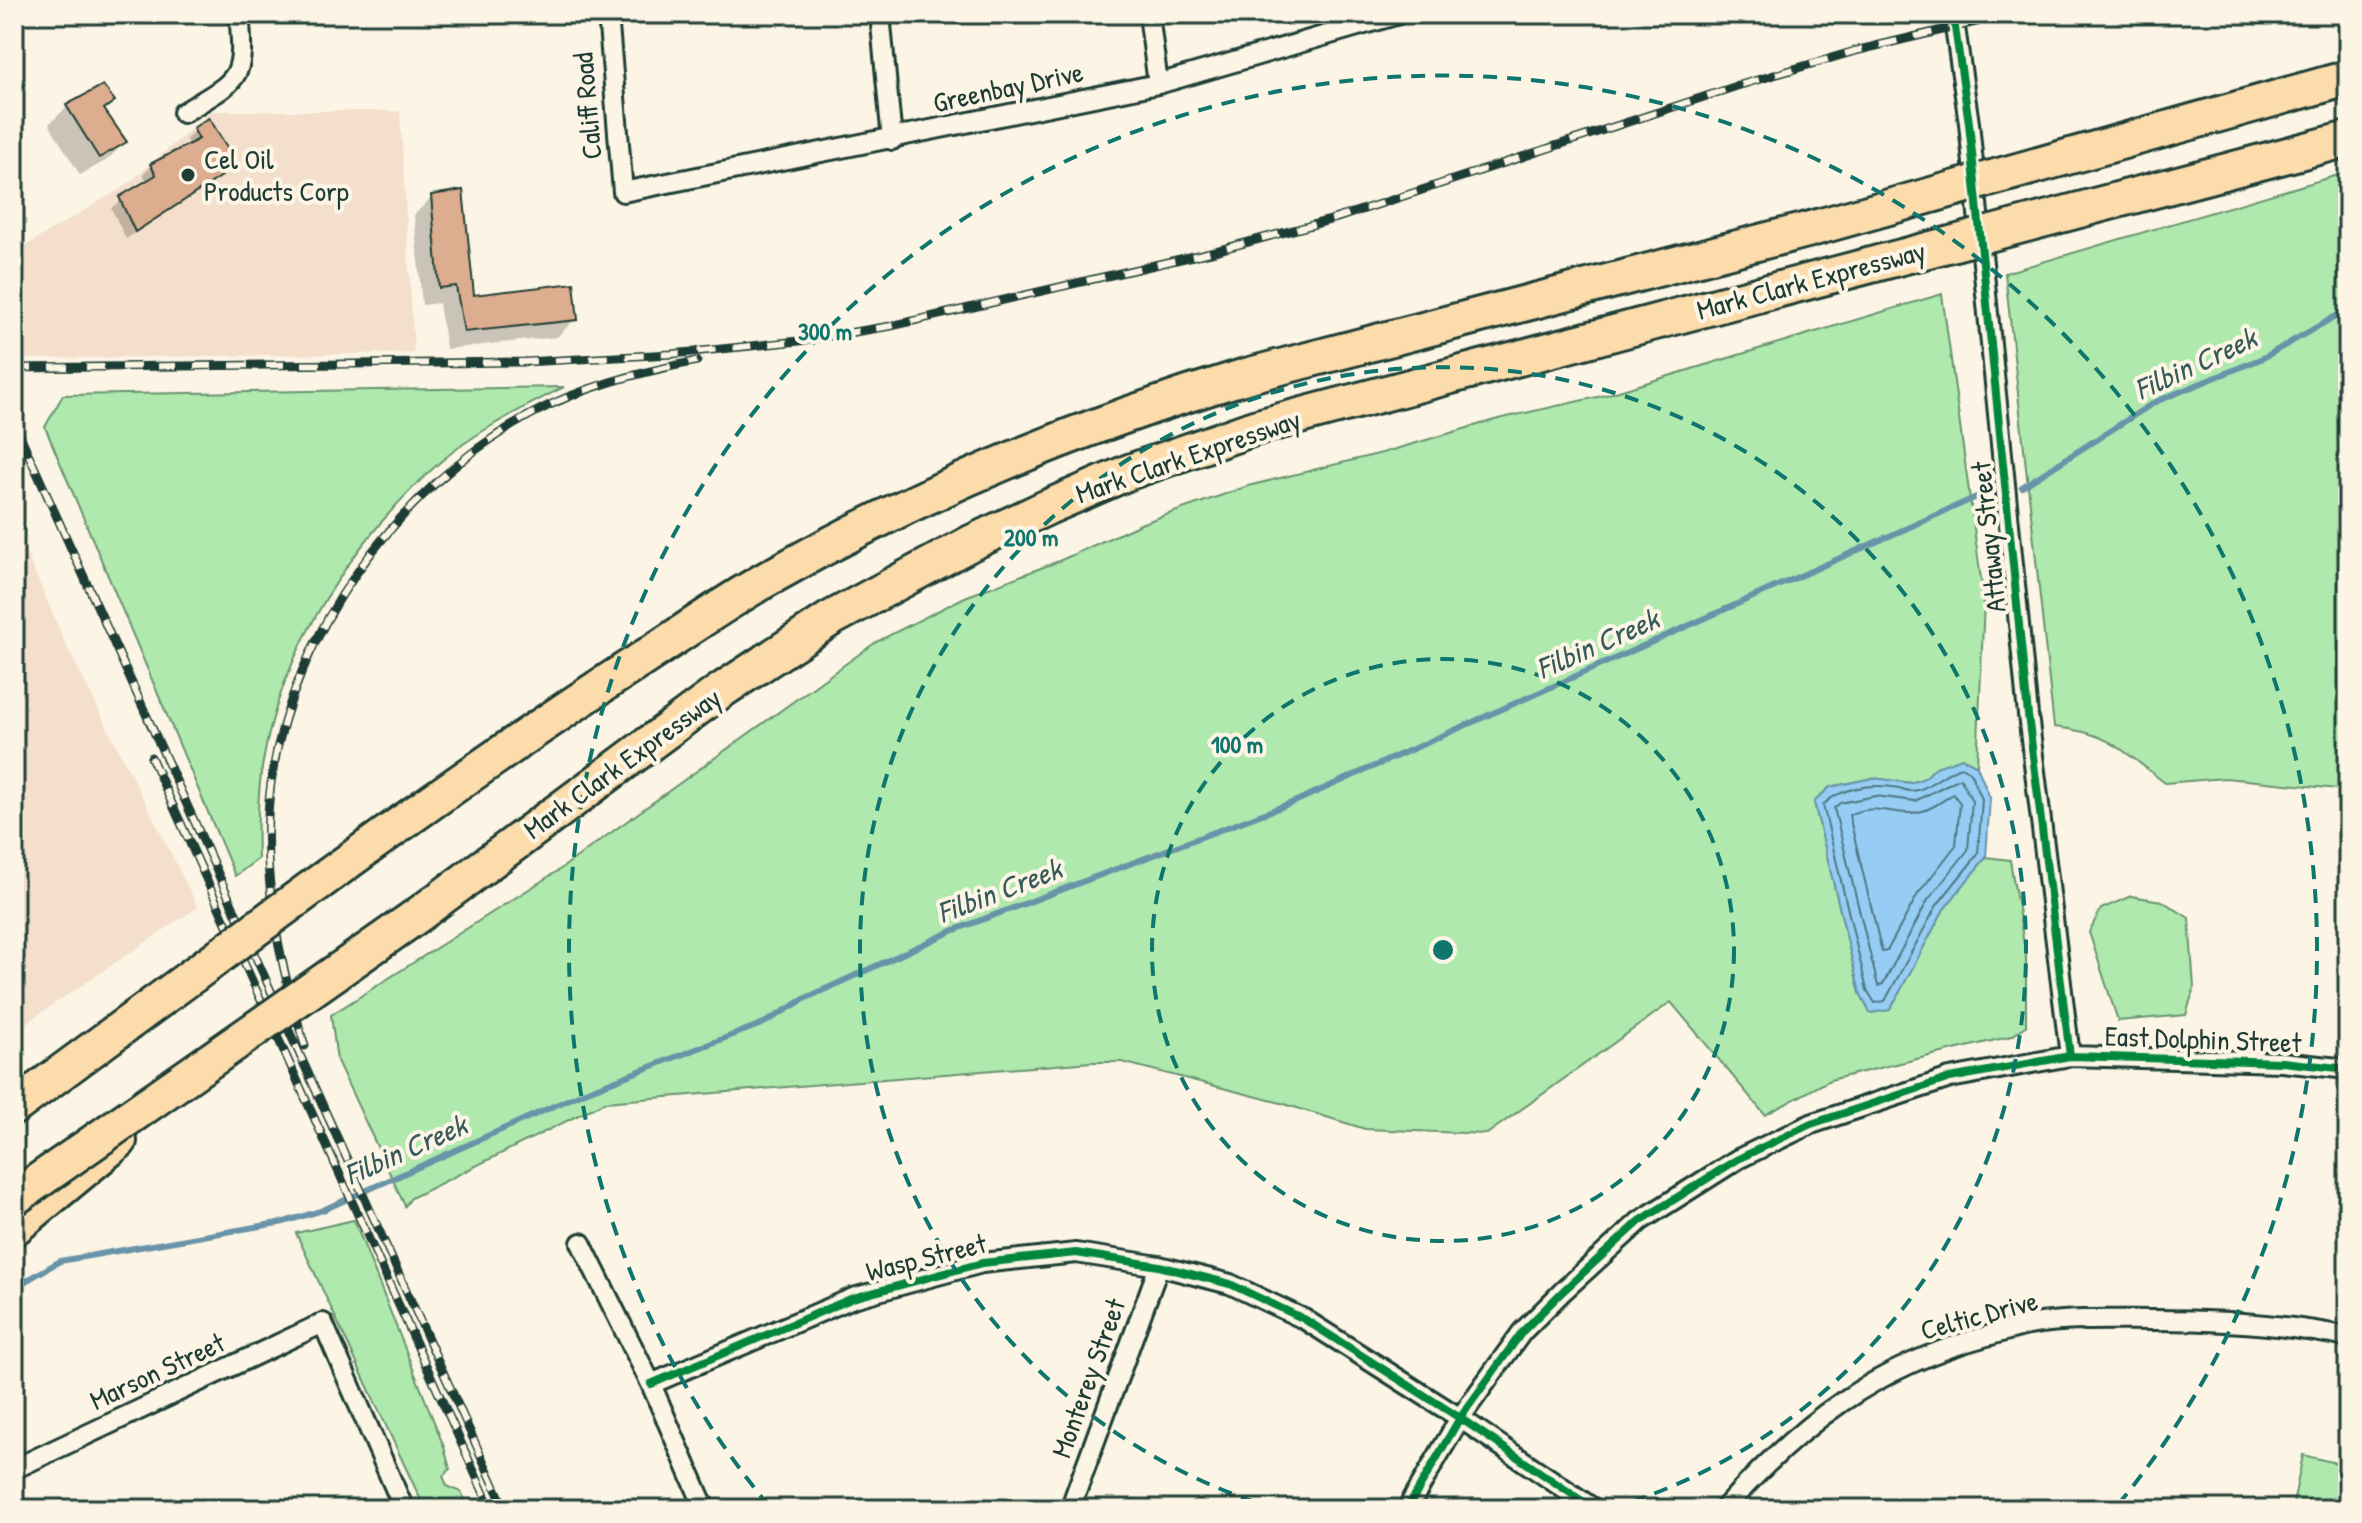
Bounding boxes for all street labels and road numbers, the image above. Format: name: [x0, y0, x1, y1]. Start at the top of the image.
street label: Califf Road: [563, 51, 611, 161]
street label: Greenbay Drive: [929, 53, 1087, 121]
street label: Mark Clark Expressway: [1692, 231, 1930, 329]
street label: Mark Clark Expressway: [1071, 400, 1306, 512]
street label: Attaway Street: [1961, 459, 2015, 614]
street label: Mark Clark Expressway: [516, 678, 728, 848]
street label: East Dolphin Street: [2104, 1017, 2302, 1061]
street label: Wasp Street: [862, 1224, 990, 1290]
street label: Celtic Drive: [1916, 1281, 2042, 1349]
street label: Monterey Street: [1042, 1293, 1134, 1463]
street label: Marson Street: [83, 1323, 231, 1419]

